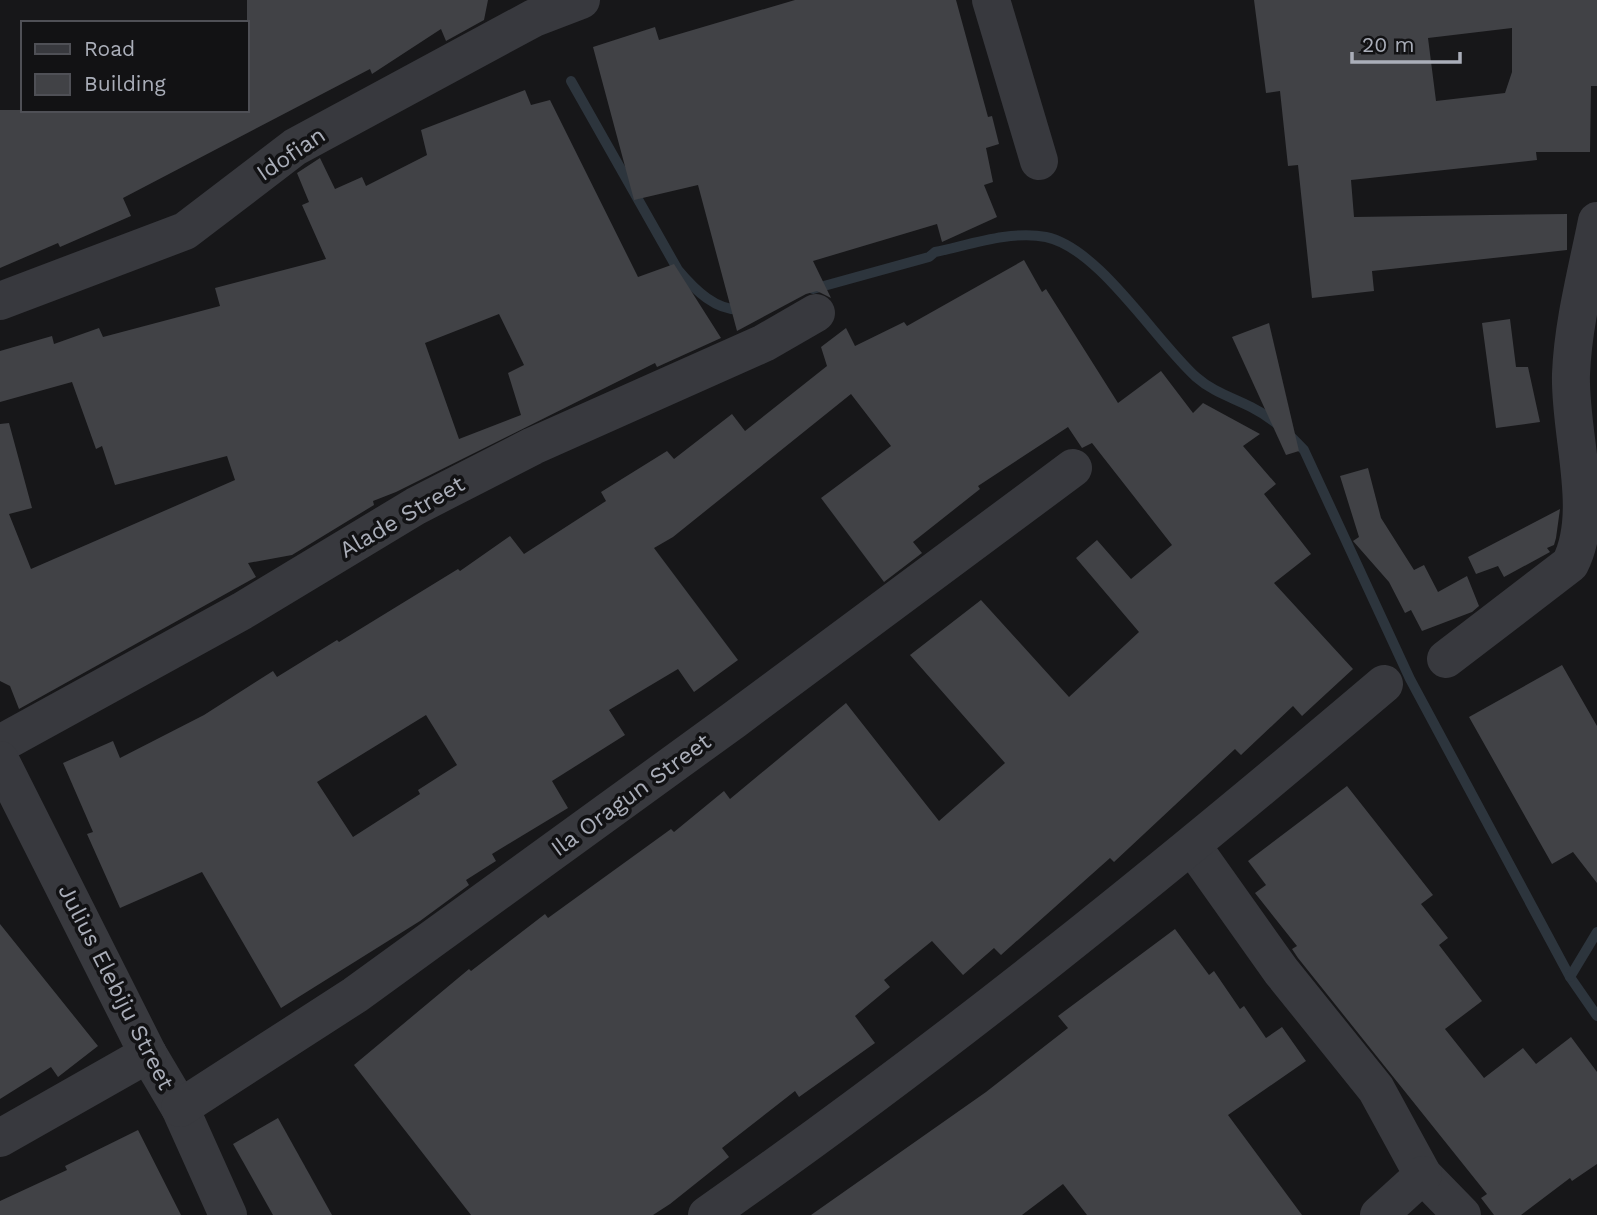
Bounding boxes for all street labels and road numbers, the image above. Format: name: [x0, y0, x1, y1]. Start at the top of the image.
street label: Idofian: [252, 121, 330, 187]
street label: Alade Street: [335, 470, 470, 564]
street label: Ila Oragun Street: [546, 728, 716, 862]
street label: Julius Elebiju Street: [52, 880, 180, 1095]

